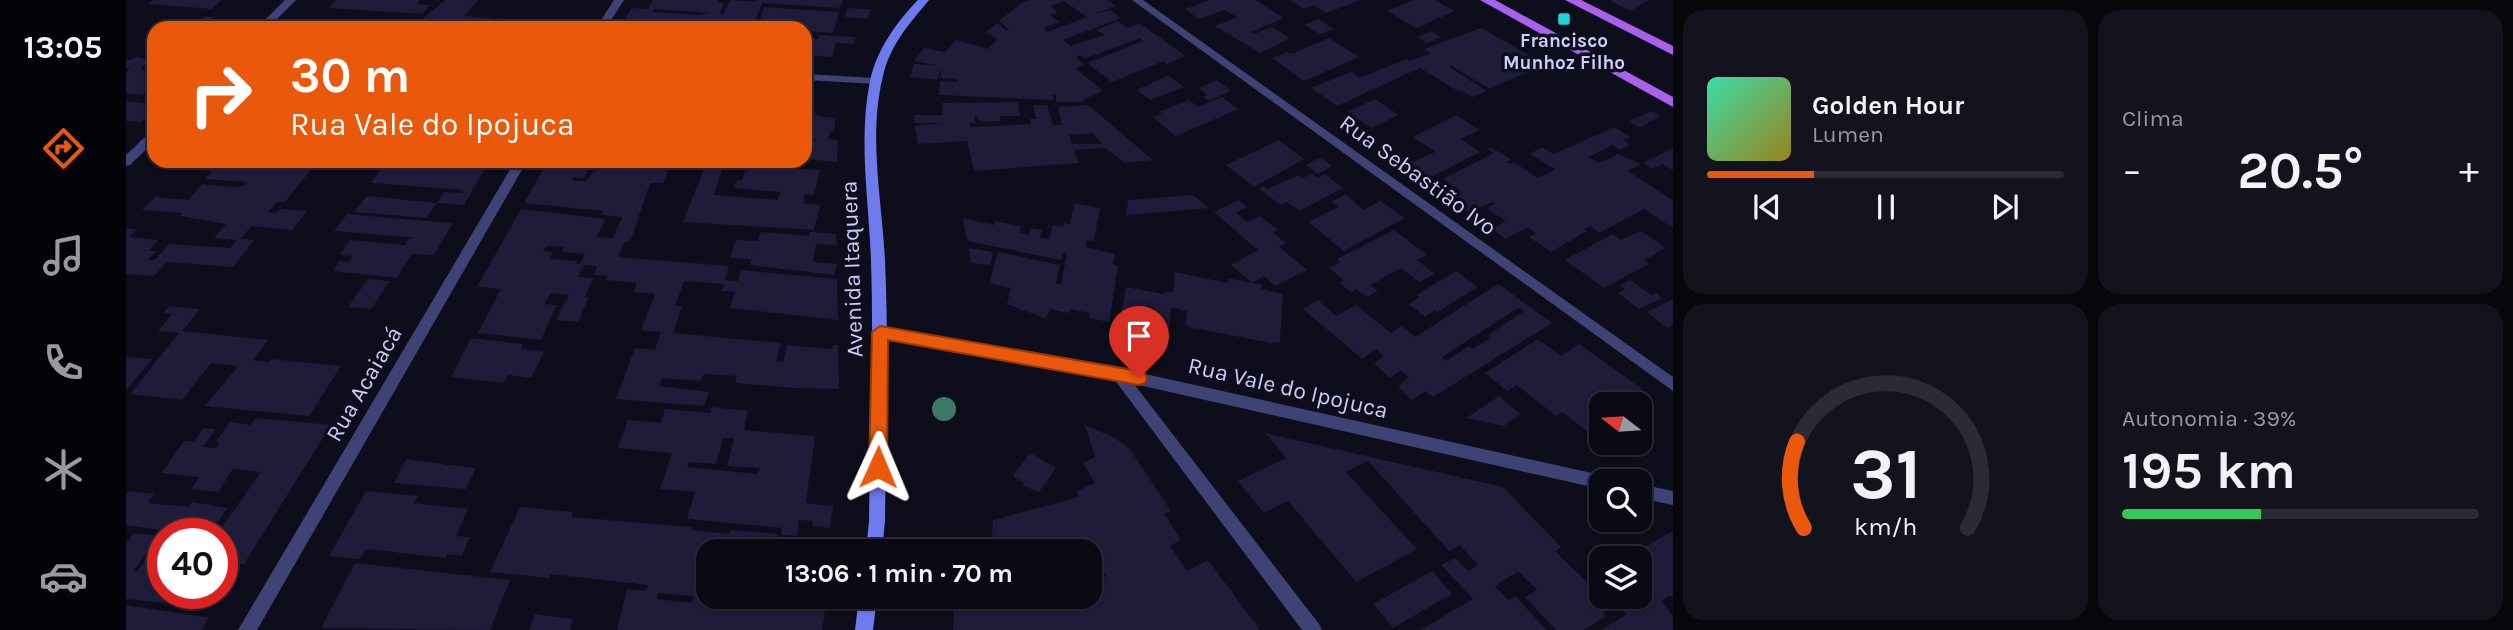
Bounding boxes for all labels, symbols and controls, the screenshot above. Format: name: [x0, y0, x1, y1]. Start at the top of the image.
marker: Francisco Munhoz Filho: [1556, 11, 1572, 27]
text: 13:05: [24, 29, 102, 66]
place label: Francisco Munhoz Filho: [1503, 30, 1625, 74]
text: 30 m: [290, 47, 410, 104]
icon: right: [175, 49, 266, 140]
text: Golden Hour: [1812, 90, 1964, 121]
text: Clima: [2122, 105, 2184, 132]
text: Rua Vale do Ipojuca: [290, 106, 575, 143]
street label: Rua Sebastião Ivo: [1334, 109, 1502, 241]
text: Lumen: [1812, 121, 1884, 148]
icon: directions: [39, 124, 88, 173]
text: 20.5°: [2238, 140, 2364, 201]
text: −: [2122, 148, 2142, 193]
text: +: [2459, 148, 2479, 193]
street label: Avenida Itaquera: [835, 180, 869, 358]
icon: previous: [1748, 188, 1786, 226]
icon: pause: [1867, 188, 1905, 226]
icon: next: [1986, 188, 2024, 226]
icon: music: [39, 231, 88, 280]
pin: [1109, 306, 1169, 378]
icon: arrive: [1120, 317, 1158, 355]
street label: Rua Acaiacá: [320, 322, 408, 446]
icon: phone: [39, 338, 88, 387]
street label: Rua Vale do Ipojuca: [1185, 352, 1391, 424]
north arrow: [1589, 392, 1652, 455]
map controls: [1589, 392, 1652, 609]
text: Autonomia · 39%: [2122, 405, 2296, 432]
position arrow: [841, 430, 915, 504]
text: 31: [1850, 431, 1921, 516]
text: 195 km: [2122, 440, 2296, 501]
icon: climate: [39, 445, 88, 494]
button: search: [1589, 469, 1652, 532]
text: km/h: [1854, 512, 1917, 541]
speed limit sign: 40: [147, 518, 238, 609]
button: layers: [1589, 546, 1652, 609]
icon: car: [39, 552, 88, 601]
text: 13:06 · 1 min · 70 m: [785, 558, 1013, 589]

